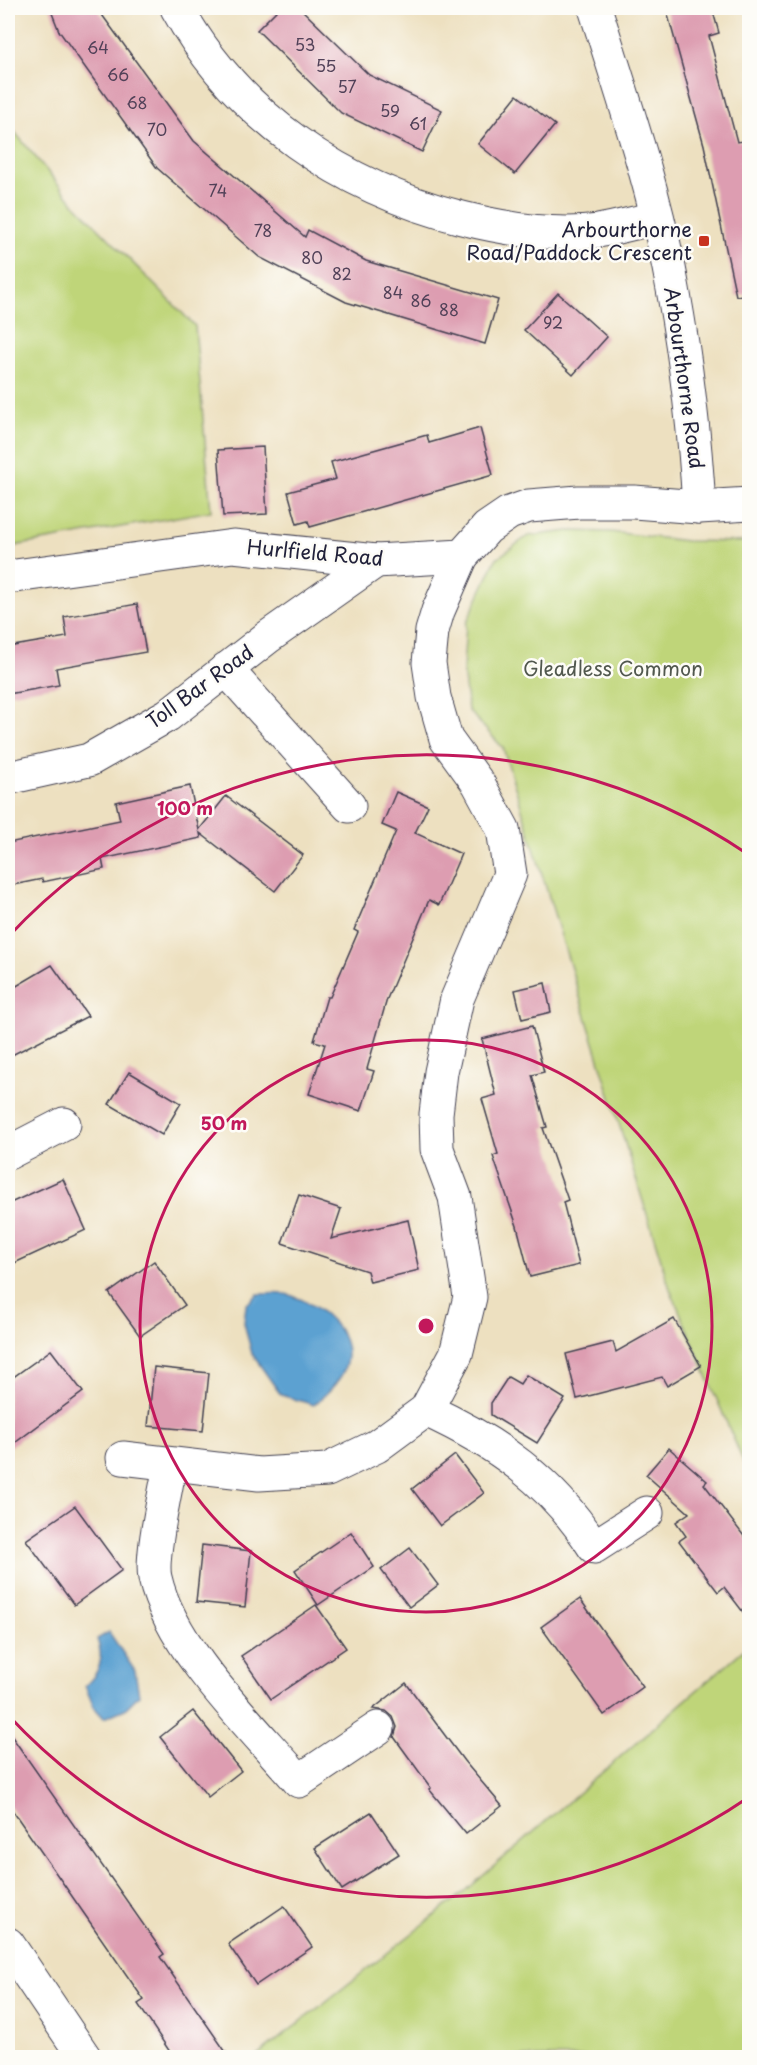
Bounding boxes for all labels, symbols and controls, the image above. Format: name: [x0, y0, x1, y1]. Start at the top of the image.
house number: 53: [295, 32, 315, 56]
house number: 64: [87, 35, 109, 59]
house number: 55: [316, 53, 336, 77]
house number: 66: [107, 62, 129, 86]
house number: 57: [337, 74, 357, 98]
house number: 68: [126, 90, 148, 114]
house number: 59: [380, 98, 400, 122]
house number: 61: [409, 111, 427, 135]
house number: 70: [147, 117, 167, 141]
house number: 74: [209, 178, 227, 202]
place label: Arbourthorne Road/Paddock Crescent: [466, 214, 692, 267]
house number: 78: [254, 218, 272, 242]
marker: Arbourthorne Road/Paddock Crescent: [697, 234, 711, 248]
house number: 80: [301, 245, 323, 269]
house number: 82: [332, 261, 352, 285]
house number: 84: [383, 280, 403, 304]
street label: Arbourthorne Road: [657, 285, 713, 471]
house number: 86: [411, 288, 431, 312]
house number: 88: [439, 297, 459, 321]
house number: 92: [543, 310, 563, 334]
street label: Hurlfield Road: [246, 531, 385, 573]
street label: Toll Bar Road: [139, 637, 259, 735]
park label: Gleadless Common: [523, 653, 703, 683]
text: 100 m: [157, 794, 213, 821]
text: 50 m: [201, 1109, 247, 1136]
centre of rings: [416, 1316, 436, 1336]

